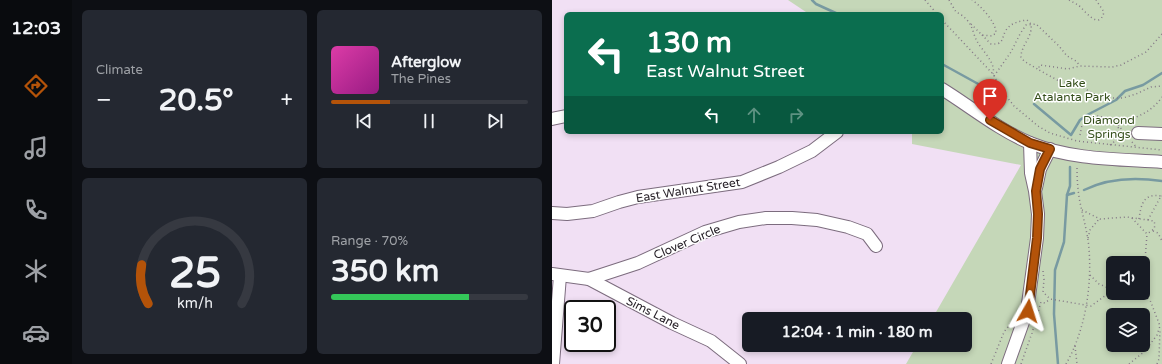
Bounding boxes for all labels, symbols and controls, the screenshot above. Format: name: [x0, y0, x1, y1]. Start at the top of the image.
text: 12:03: [11, 17, 61, 39]
text: 130 m: [646, 26, 732, 60]
icon: left: [580, 28, 632, 80]
text: Afterglow: [391, 53, 461, 71]
text: East Walnut Street: [646, 60, 805, 82]
text: Climate: [96, 62, 143, 78]
text: The Pines: [391, 71, 451, 87]
icon: directions: [22, 72, 50, 100]
park label: Lake Atalanta Park: [1034, 76, 1111, 104]
pin: [973, 79, 1007, 120]
text: 20.5°: [159, 82, 234, 119]
icon: arrive: [979, 85, 1001, 107]
text: −: [96, 87, 112, 113]
text: +: [281, 87, 293, 113]
icon: left: [701, 104, 723, 126]
icon: ahead: [743, 104, 765, 126]
icon: right: [785, 104, 807, 126]
icon: previous: [353, 110, 375, 132]
icon: pause: [418, 110, 440, 132]
icon: next: [484, 110, 506, 132]
park label: Diamond Springs: [1083, 113, 1135, 141]
icon: music: [22, 134, 50, 162]
street label: East Walnut Street: [635, 175, 742, 205]
icon: phone: [22, 196, 50, 224]
street label: Clover Circle: [651, 222, 723, 262]
text: Range · 70%: [331, 233, 408, 249]
text: 25: [168, 249, 221, 299]
text: 350 km: [331, 253, 439, 290]
map controls: [1106, 256, 1150, 352]
button: sound: [1106, 256, 1150, 300]
icon: climate: [22, 257, 50, 285]
position arrow: [1007, 290, 1049, 332]
street label: Sims Lane: [624, 294, 682, 332]
text: km/h: [177, 295, 212, 312]
speed limit sign: 30: [564, 300, 616, 352]
button: layers: [1106, 308, 1150, 352]
icon: car: [22, 319, 50, 347]
text: 12:04 · 1 min · 180 m: [782, 323, 932, 341]

